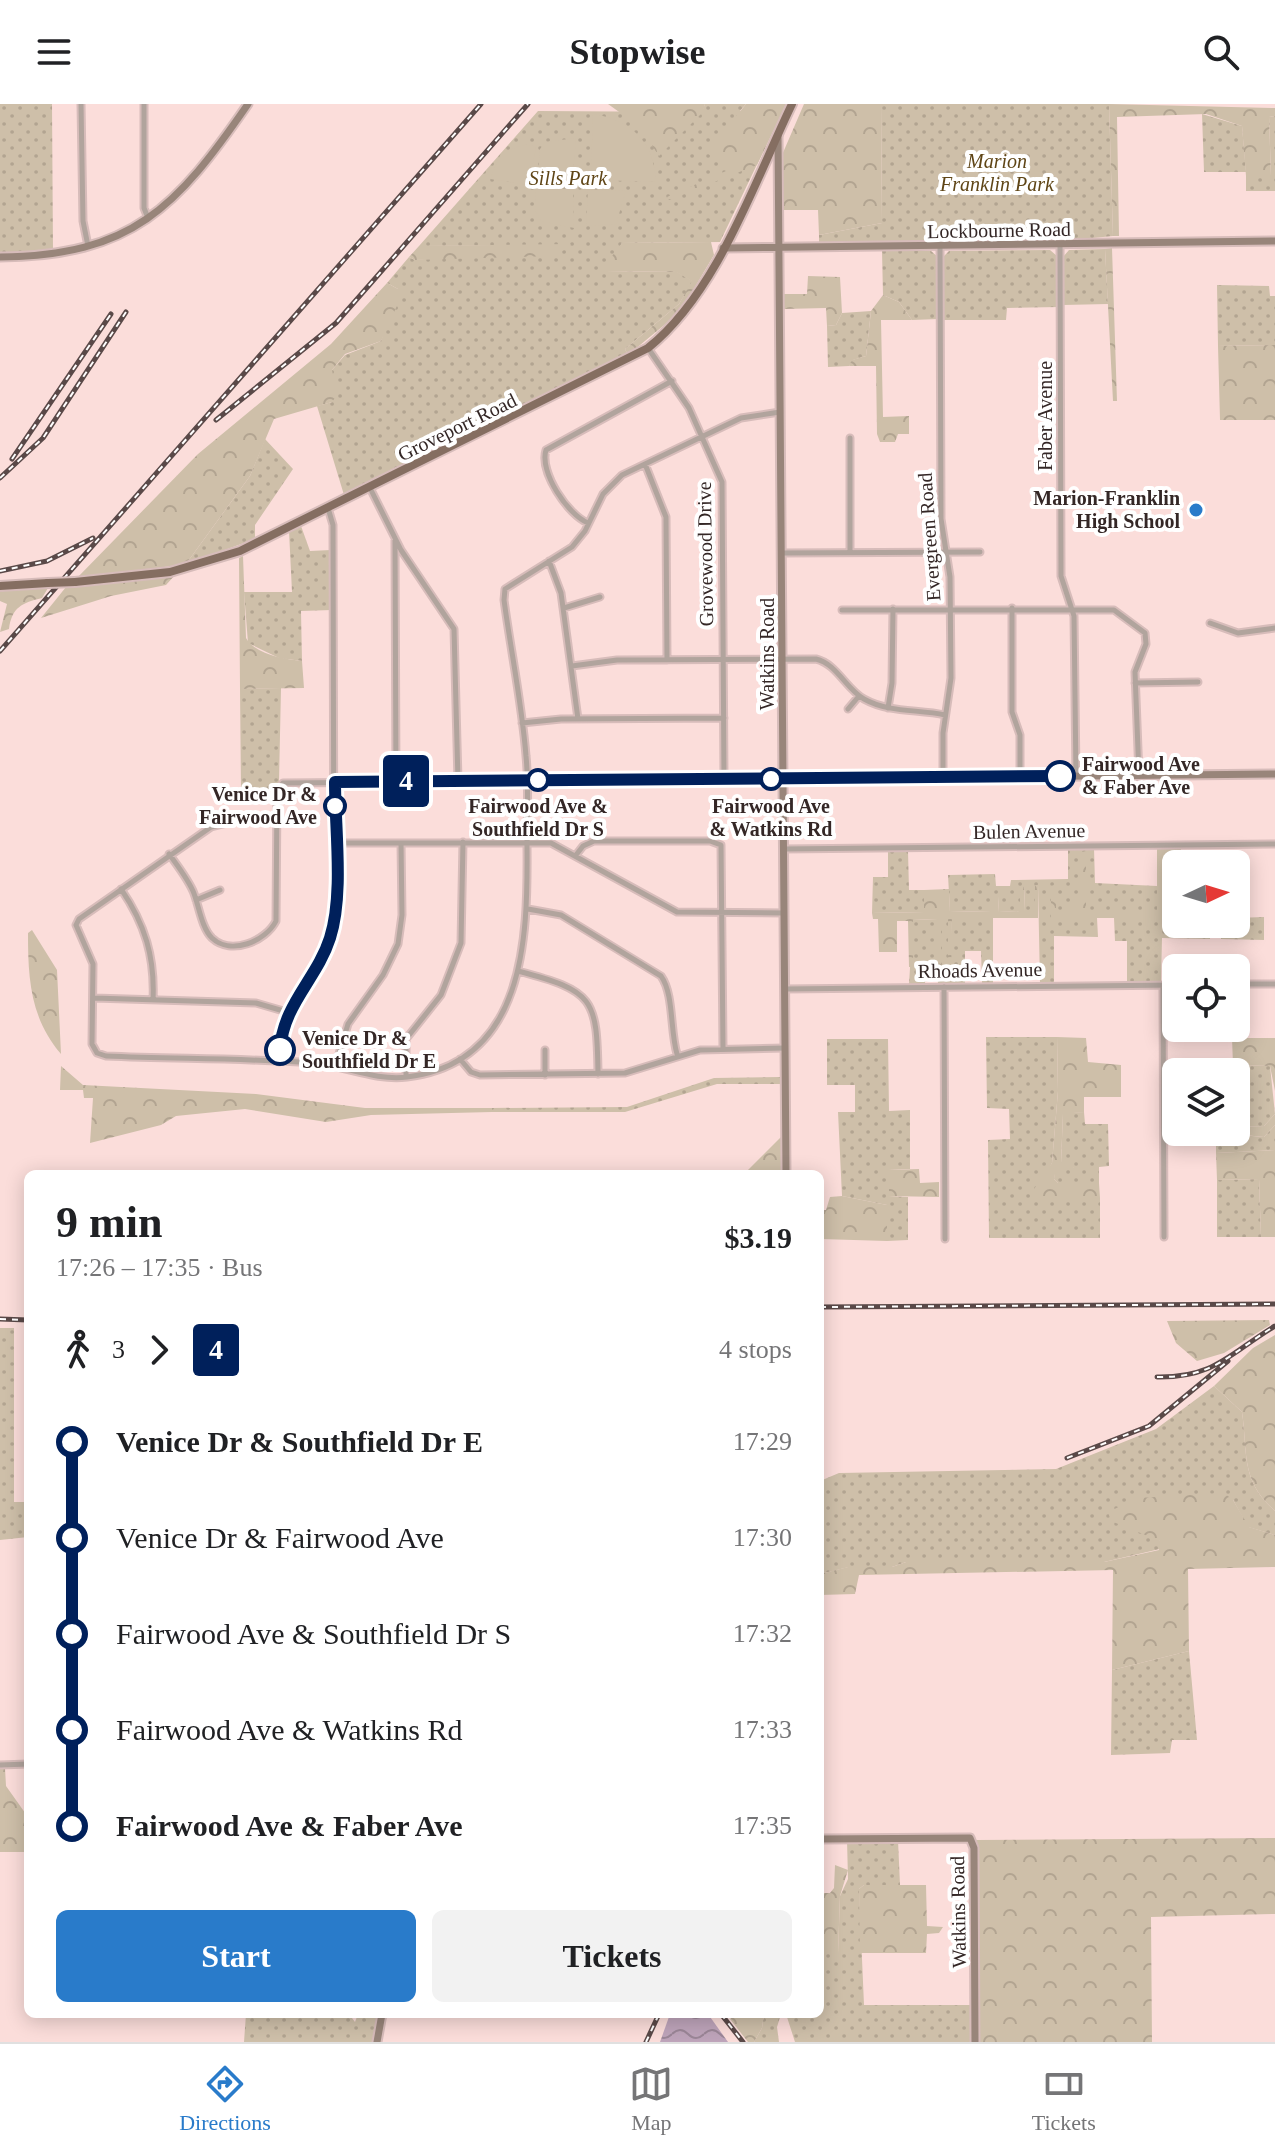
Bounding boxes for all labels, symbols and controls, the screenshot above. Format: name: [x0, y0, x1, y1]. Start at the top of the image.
icon: menu: [32, 30, 76, 74]
icon: search: [1199, 30, 1243, 74]
text: Stopwise: [569, 32, 706, 72]
park label: Marion Franklin Park: [939, 150, 1055, 195]
park label: Sills Park: [529, 167, 608, 189]
street label: Lockbourne Road: [927, 218, 1071, 242]
street label: Faber Avenue: [1034, 361, 1056, 471]
street label: Groveport Road: [394, 389, 520, 466]
street label: Evergreen Road: [914, 472, 945, 602]
street label: Grovewood Drive: [693, 481, 717, 627]
place label: Marion-Franklin High School: [1033, 487, 1180, 533]
marker: Marion-Franklin High School: [1187, 501, 1205, 519]
street label: Watkins Road: [756, 598, 778, 710]
place label: Fairwood Ave & Faber Ave: [1082, 753, 1200, 798]
line badge: 4: [380, 755, 432, 807]
marker: Fairwood Ave & Faber Ave: [1045, 761, 1075, 791]
text: 4: [399, 765, 413, 796]
marker: Fairwood Ave & Watkins Rd: [760, 768, 782, 790]
marker: Fairwood Ave & Southfield Dr S: [527, 769, 549, 791]
place label: Venice Dr & Fairwood Ave: [199, 783, 317, 828]
marker: Venice Dr & Fairwood Ave: [324, 795, 346, 817]
place label: Fairwood Ave & Southfield Dr S: [468, 795, 608, 840]
place label: Fairwood Ave & Watkins Rd: [709, 795, 833, 840]
street label: Bulen Avenue: [973, 819, 1085, 843]
north arrow: [1162, 850, 1250, 938]
map controls: [1162, 850, 1250, 1146]
button: locate: [1162, 954, 1250, 1042]
street label: Rhoads Avenue: [918, 958, 1043, 982]
place label: Venice Dr & Southfield Dr E: [302, 1027, 436, 1072]
marker: Venice Dr & Southfield Dr E: [265, 1035, 295, 1065]
button: layers: [1162, 1058, 1250, 1146]
text: 9 min: [56, 1198, 162, 1247]
text: $3.19: [725, 1221, 792, 1254]
text: 17:26 – 17:35 · Bus: [56, 1253, 263, 1282]
icon: walk: [56, 1328, 100, 1372]
icon: forward: [137, 1328, 181, 1372]
text: 4: [209, 1334, 223, 1365]
text: 3: [112, 1335, 125, 1364]
text: 4 stops: [719, 1335, 792, 1364]
text: Venice Dr & Southfield Dr E: [116, 1425, 483, 1458]
text: 17:29: [733, 1427, 792, 1456]
text: Venice Dr & Fairwood Ave: [116, 1521, 444, 1554]
text: 17:30: [733, 1523, 792, 1552]
text: Fairwood Ave & Southfield Dr S: [116, 1617, 511, 1650]
text: 17:32: [733, 1619, 792, 1648]
text: Fairwood Ave & Watkins Rd: [116, 1713, 462, 1746]
text: 17:33: [733, 1715, 792, 1744]
text: Fairwood Ave & Faber Ave: [116, 1809, 463, 1842]
text: 17:35: [733, 1811, 792, 1840]
street label: Watkins Road: [946, 1856, 970, 1968]
button: Start: [56, 1910, 416, 2002]
button: Tickets: [432, 1910, 792, 2002]
tab: Directions: [179, 2062, 271, 2136]
tab: Map: [629, 2062, 673, 2136]
tab: Tickets: [1032, 2062, 1096, 2136]

